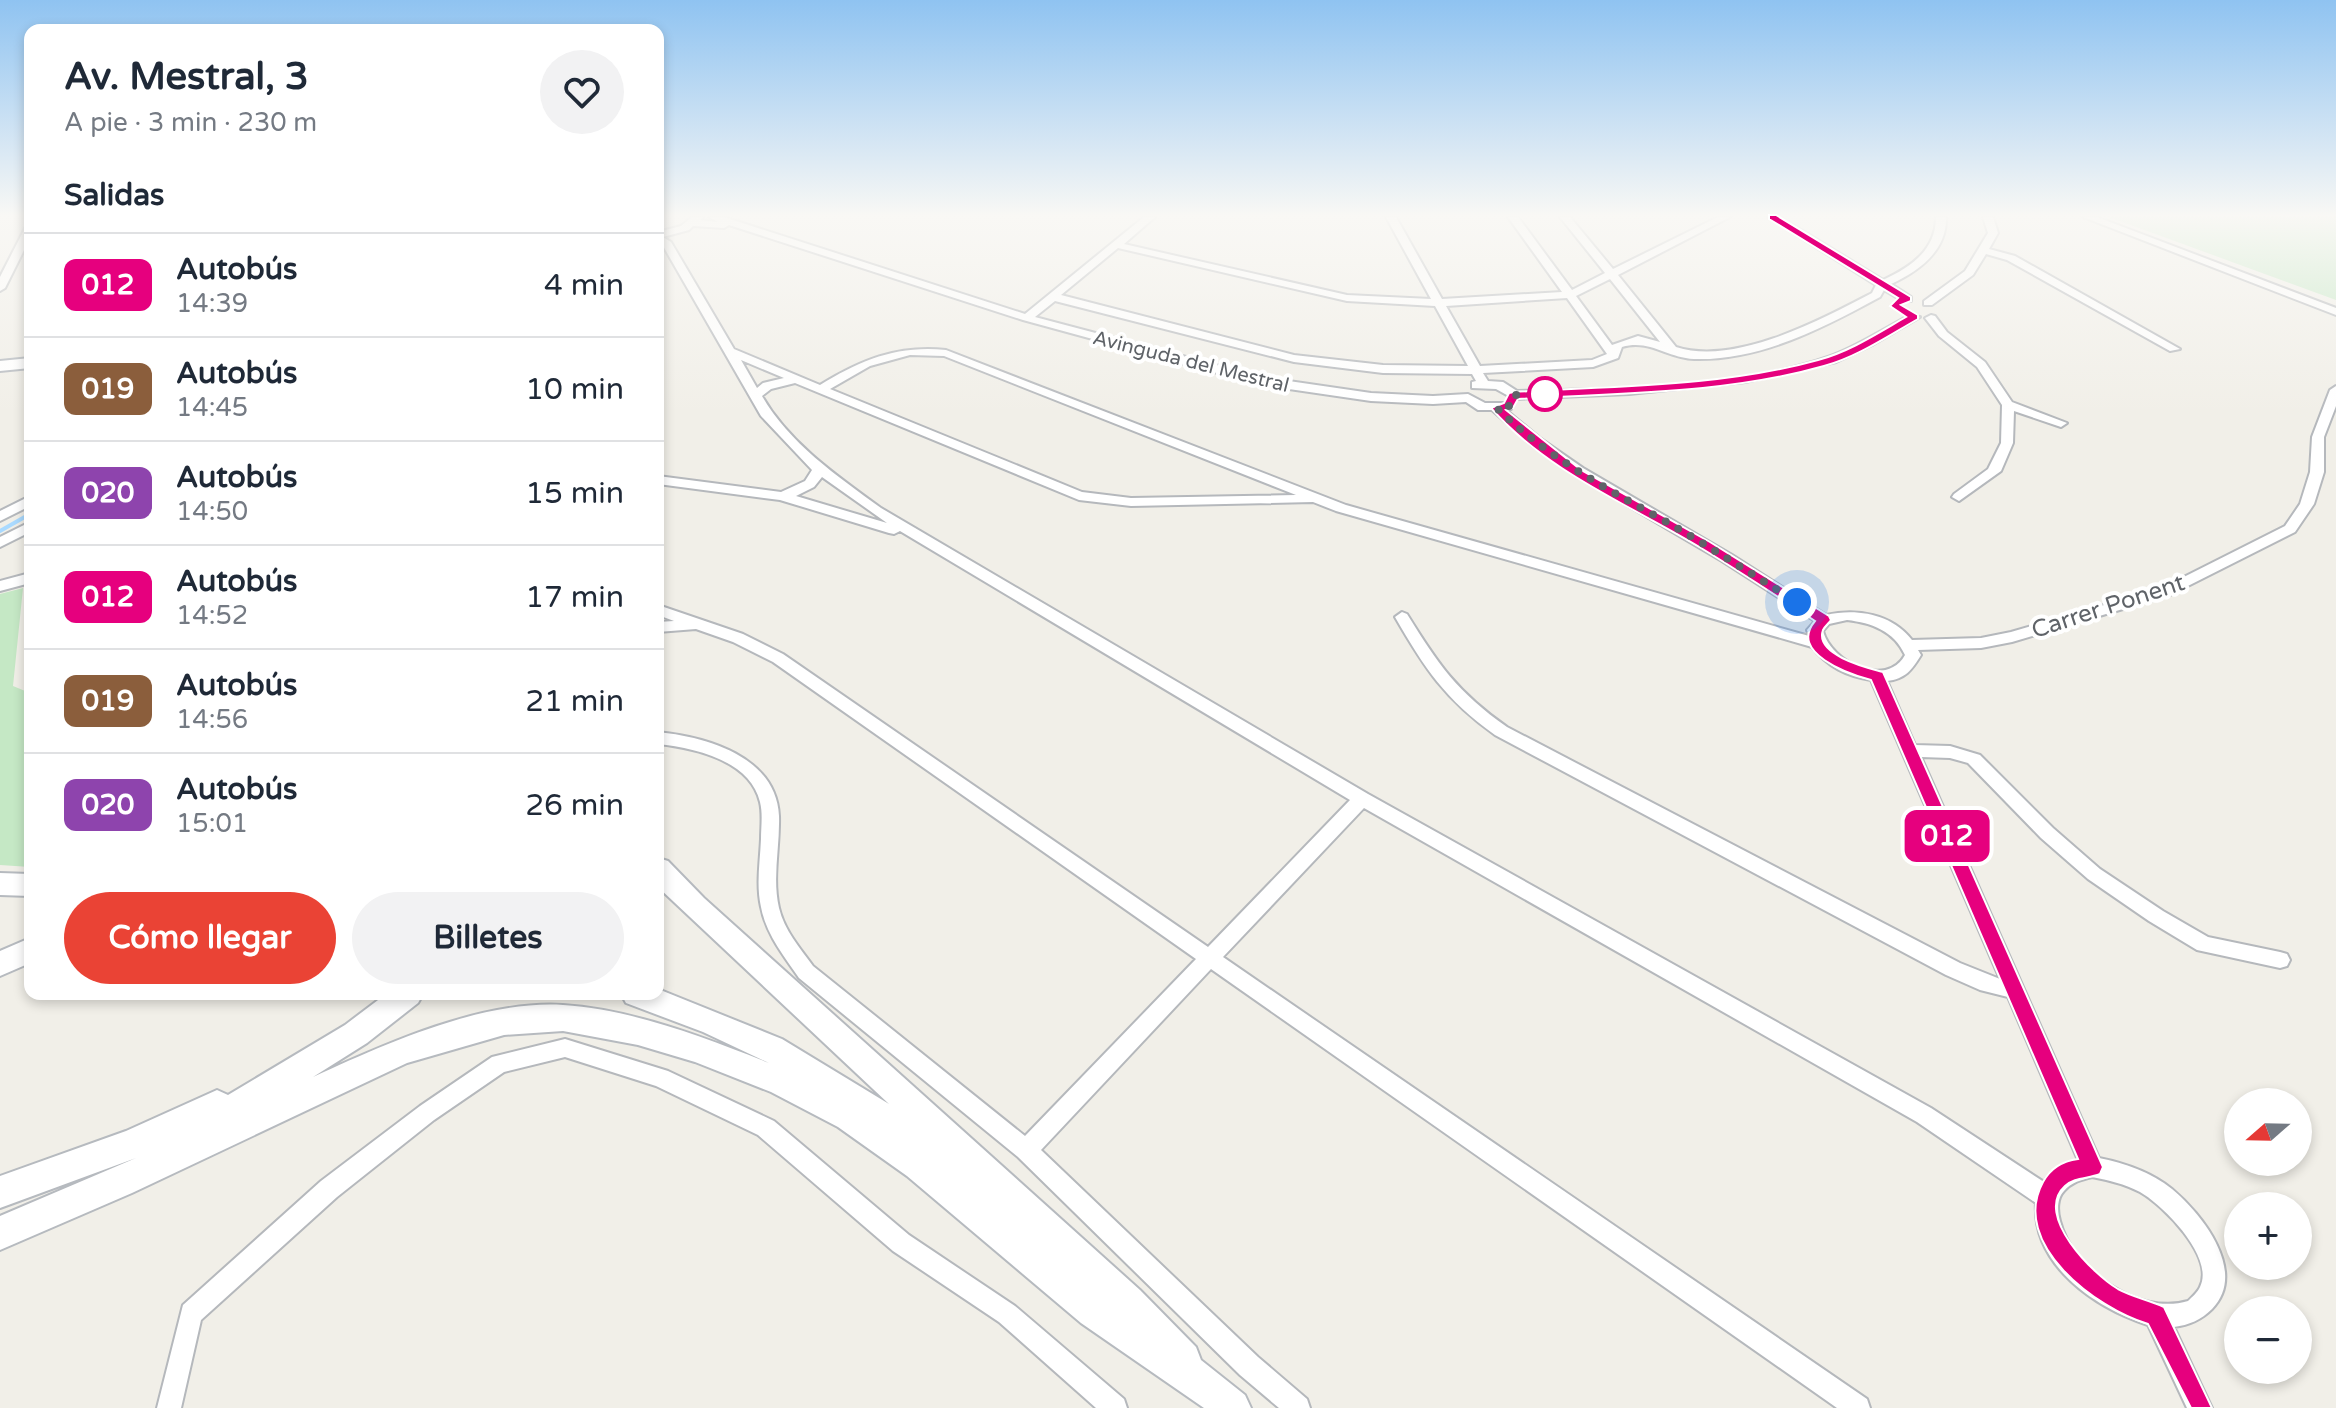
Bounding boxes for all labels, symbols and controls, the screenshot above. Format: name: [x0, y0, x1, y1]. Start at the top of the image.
button: heart: [540, 50, 624, 134]
text: Av. Mestral, 3: [64, 54, 309, 100]
text: A pie · 3 min · 230 m: [64, 107, 317, 138]
text: Salidas: [64, 177, 164, 214]
text: Autobús: [176, 251, 297, 288]
text: 4 min: [544, 267, 624, 304]
text: 012: [82, 268, 134, 302]
text: 14:39: [176, 288, 248, 319]
street label: Avinguda del Mestral: [1090, 326, 1291, 398]
text: Autobús: [176, 355, 297, 392]
text: 10 min: [525, 371, 624, 408]
text: 019: [82, 372, 134, 406]
unlabelled marker: [1528, 377, 1562, 411]
text: 14:45: [176, 392, 248, 423]
text: Autobús: [176, 459, 297, 496]
text: 15 min: [525, 475, 624, 512]
text: 020: [82, 476, 134, 510]
text: 14:50: [176, 496, 248, 527]
text: Autobús: [176, 563, 297, 600]
street label: Carrer Ponent: [2028, 568, 2188, 645]
text: 17 min: [525, 579, 624, 616]
text: 012: [82, 580, 134, 614]
your location: [1777, 582, 1817, 622]
text: 14:52: [176, 600, 248, 631]
text: Autobús: [176, 667, 297, 704]
text: 21 min: [525, 683, 624, 720]
text: 019: [82, 684, 134, 718]
text: 14:56: [176, 704, 248, 735]
text: Autobús: [176, 771, 297, 808]
text: 26 min: [525, 787, 624, 824]
text: 020: [82, 788, 134, 822]
text: 15:01: [176, 808, 248, 839]
line badge: 012: [1901, 810, 1993, 862]
text: 012: [1921, 819, 1973, 853]
button: Cómo llegar: [64, 892, 336, 984]
button: Billetes: [352, 892, 624, 984]
north arrow: [2224, 1088, 2312, 1176]
map controls: [2224, 1088, 2312, 1384]
button: +: [2224, 1192, 2312, 1280]
button: −: [2224, 1296, 2312, 1384]

